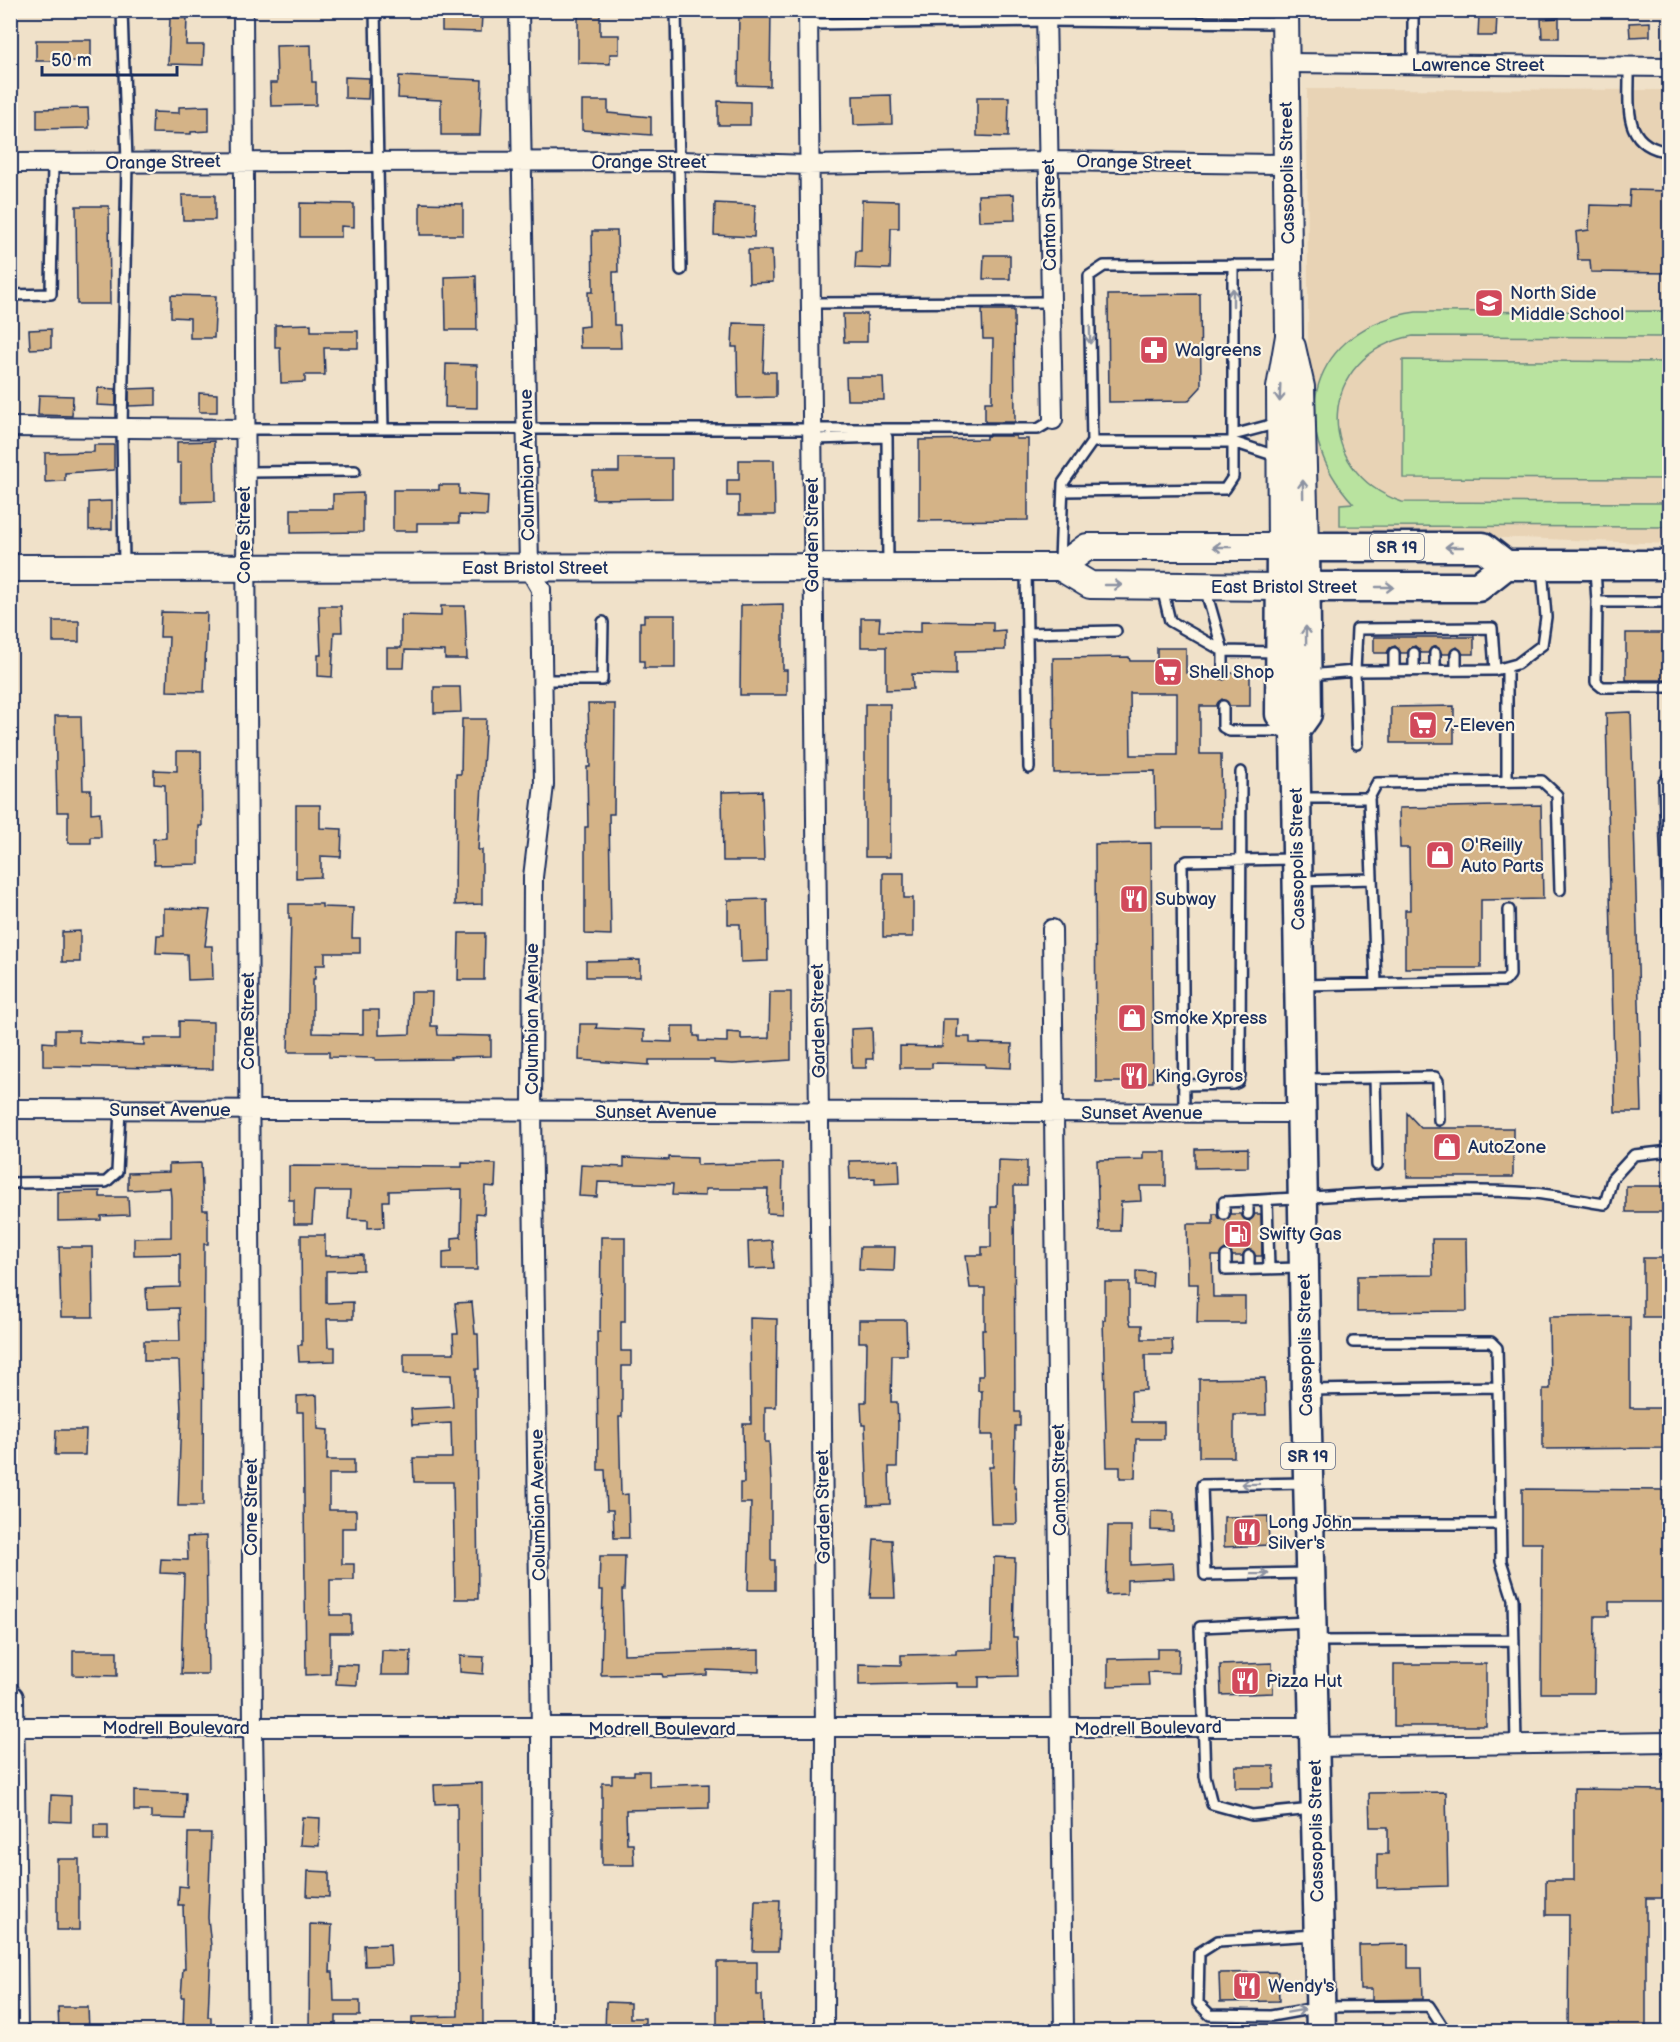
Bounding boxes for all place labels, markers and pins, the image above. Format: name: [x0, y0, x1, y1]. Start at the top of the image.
place label: North Side Middle School: [1510, 283, 1624, 325]
school or university icon: North Side Middle School: [1473, 287, 1505, 319]
pharmacy icon: Walgreens: [1138, 334, 1170, 366]
place label: Walgreens: [1175, 340, 1261, 361]
supermarket icon: Shell Shop: [1152, 656, 1184, 688]
place label: Shell Shop: [1189, 662, 1275, 683]
supermarket icon: 7-Eleven: [1407, 709, 1439, 741]
place label: 7-Eleven: [1444, 715, 1515, 736]
place label: O'Reilly Auto Parts: [1461, 835, 1544, 877]
shop icon: O'Reilly Auto Parts: [1424, 839, 1456, 871]
restaurant icon: Subway: [1118, 883, 1150, 915]
place label: Subway: [1155, 889, 1217, 910]
shop icon: Smoke Xpress: [1116, 1002, 1148, 1034]
place label: Smoke Xpress: [1153, 1008, 1267, 1029]
restaurant icon: King Gyros: [1118, 1060, 1150, 1092]
place label: King Gyros: [1155, 1066, 1243, 1087]
shop icon: AutoZone: [1431, 1131, 1463, 1163]
place label: AutoZone: [1468, 1137, 1546, 1158]
fuel station icon: Swifty Gas: [1222, 1218, 1254, 1250]
place label: Swifty Gas: [1259, 1224, 1342, 1245]
place label: Long John Silver's: [1268, 1512, 1352, 1554]
restaurant icon: Long John Silver's: [1231, 1516, 1263, 1548]
restaurant icon: Pizza Hut: [1229, 1665, 1261, 1697]
place label: Pizza Hut: [1266, 1671, 1343, 1692]
restaurant icon: Wendy's: [1231, 1970, 1263, 2002]
place label: Wendy's: [1268, 1976, 1334, 1997]

